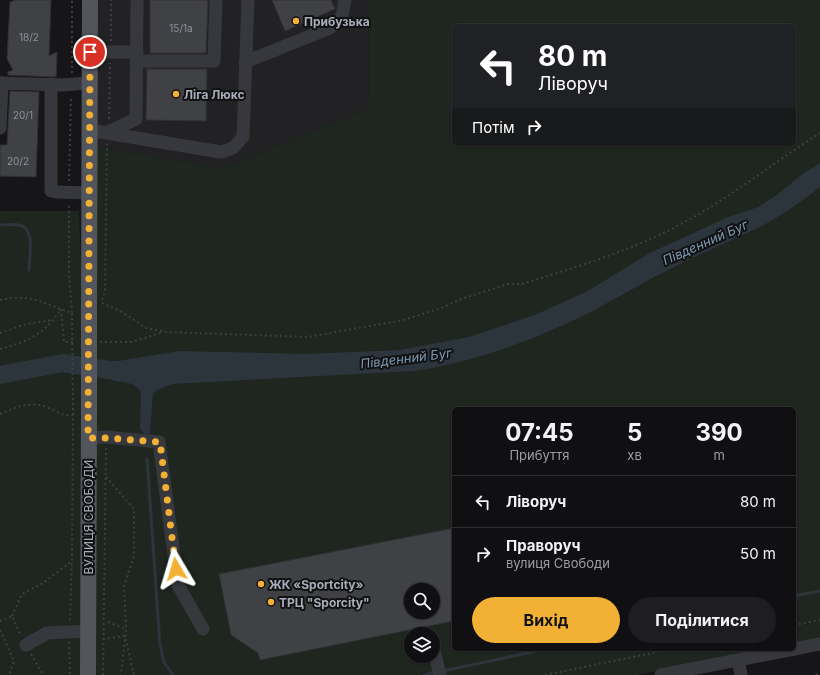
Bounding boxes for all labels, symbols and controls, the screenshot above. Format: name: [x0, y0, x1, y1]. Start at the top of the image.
place label: Прибузька: [304, 14, 370, 29]
marker: Прибузька: [291, 16, 301, 26]
house number: 15/1а: [169, 22, 193, 34]
house number: 18/2: [19, 31, 39, 43]
pin: [73, 35, 107, 69]
text: 80 m: [538, 39, 607, 73]
icon: left: [472, 40, 524, 92]
icon: arrive: [79, 41, 101, 63]
text: Ліворуч: [538, 73, 608, 94]
place label: Ліга Люкс: [184, 87, 245, 102]
marker: Ліга Люкс: [171, 89, 181, 99]
house number: 20/1: [13, 109, 33, 121]
icon: right: [523, 116, 545, 138]
text: Потім: [472, 118, 515, 137]
house number: 20/2: [7, 155, 29, 167]
water label: Південний Буг: [660, 216, 750, 268]
water label: Південний Буг: [360, 344, 453, 372]
text: 07:45: [505, 418, 574, 447]
text: 5: [627, 418, 642, 447]
text: 390: [696, 418, 743, 447]
text: Прибуття: [509, 447, 569, 463]
text: хв: [627, 447, 642, 463]
text: m: [713, 447, 725, 463]
street label: ВУЛИЦЯ СВОБОДИ: [81, 460, 96, 574]
icon: left: [472, 491, 494, 513]
text: Ліворуч: [506, 492, 566, 511]
text: 80 m: [740, 492, 776, 511]
text: Праворуч: [506, 536, 580, 555]
icon: right: [472, 543, 494, 565]
text: 50 m: [740, 544, 776, 563]
position arrow: [155, 548, 197, 590]
text: вулиця Свободи: [506, 555, 610, 571]
place label: ЖК «Sportcity»: [269, 577, 364, 592]
marker: ЖК «Sportcity»: [256, 579, 266, 589]
map controls: [404, 583, 440, 663]
button: search: [404, 583, 440, 619]
place label: ТРЦ "Sporcity": [279, 595, 370, 610]
marker: ТРЦ "Sporcity": [266, 597, 276, 607]
button: Вихід: [472, 597, 620, 643]
button: Поділитися: [628, 597, 776, 643]
button: layers: [404, 627, 440, 663]

